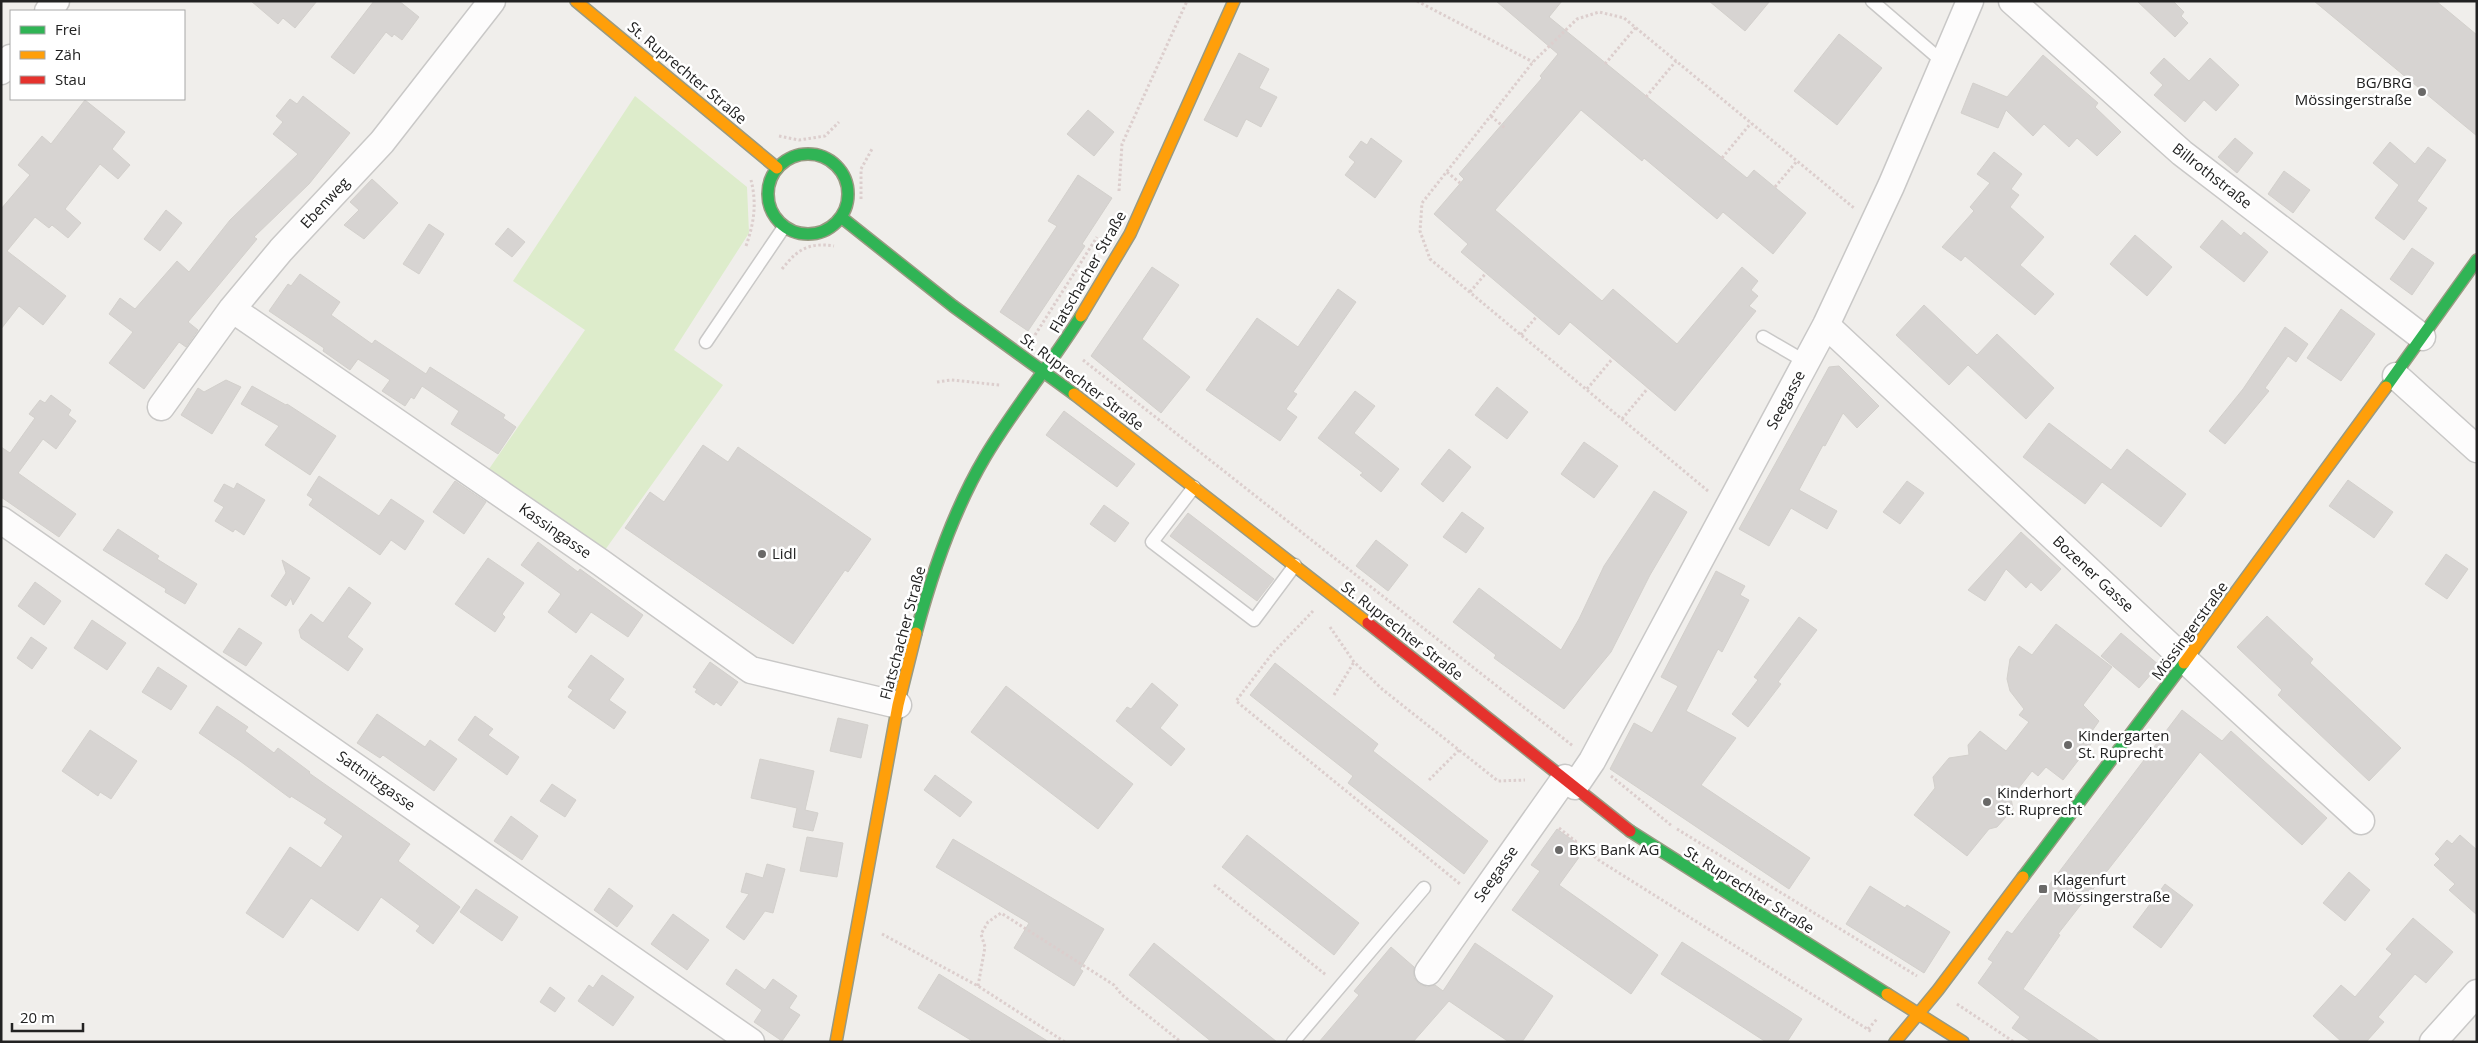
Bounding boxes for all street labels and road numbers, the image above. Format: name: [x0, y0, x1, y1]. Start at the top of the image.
street label: St. Ruprechter Straße: [624, 17, 751, 128]
street label: Billrothstraße: [2169, 138, 2256, 212]
street label: Ebenweg: [295, 172, 353, 232]
street label: Flatschacher Straße: [1044, 207, 1130, 336]
street label: St. Ruprechter Straße: [1017, 328, 1148, 434]
street label: Seegasse: [1761, 366, 1809, 433]
street label: Kassingasse: [515, 498, 596, 562]
street label: Bozener Gasse: [2049, 531, 2138, 616]
street label: Flatschacher Straße: [875, 564, 930, 702]
street label: St. Ruprechter Straße: [1338, 576, 1468, 684]
street label: Mössingerstraße: [2147, 577, 2232, 684]
street label: Sattnitzgasse: [333, 746, 420, 815]
street label: Seegasse: [1469, 841, 1522, 905]
street label: St. Ruprechter Straße: [1681, 841, 1818, 937]

